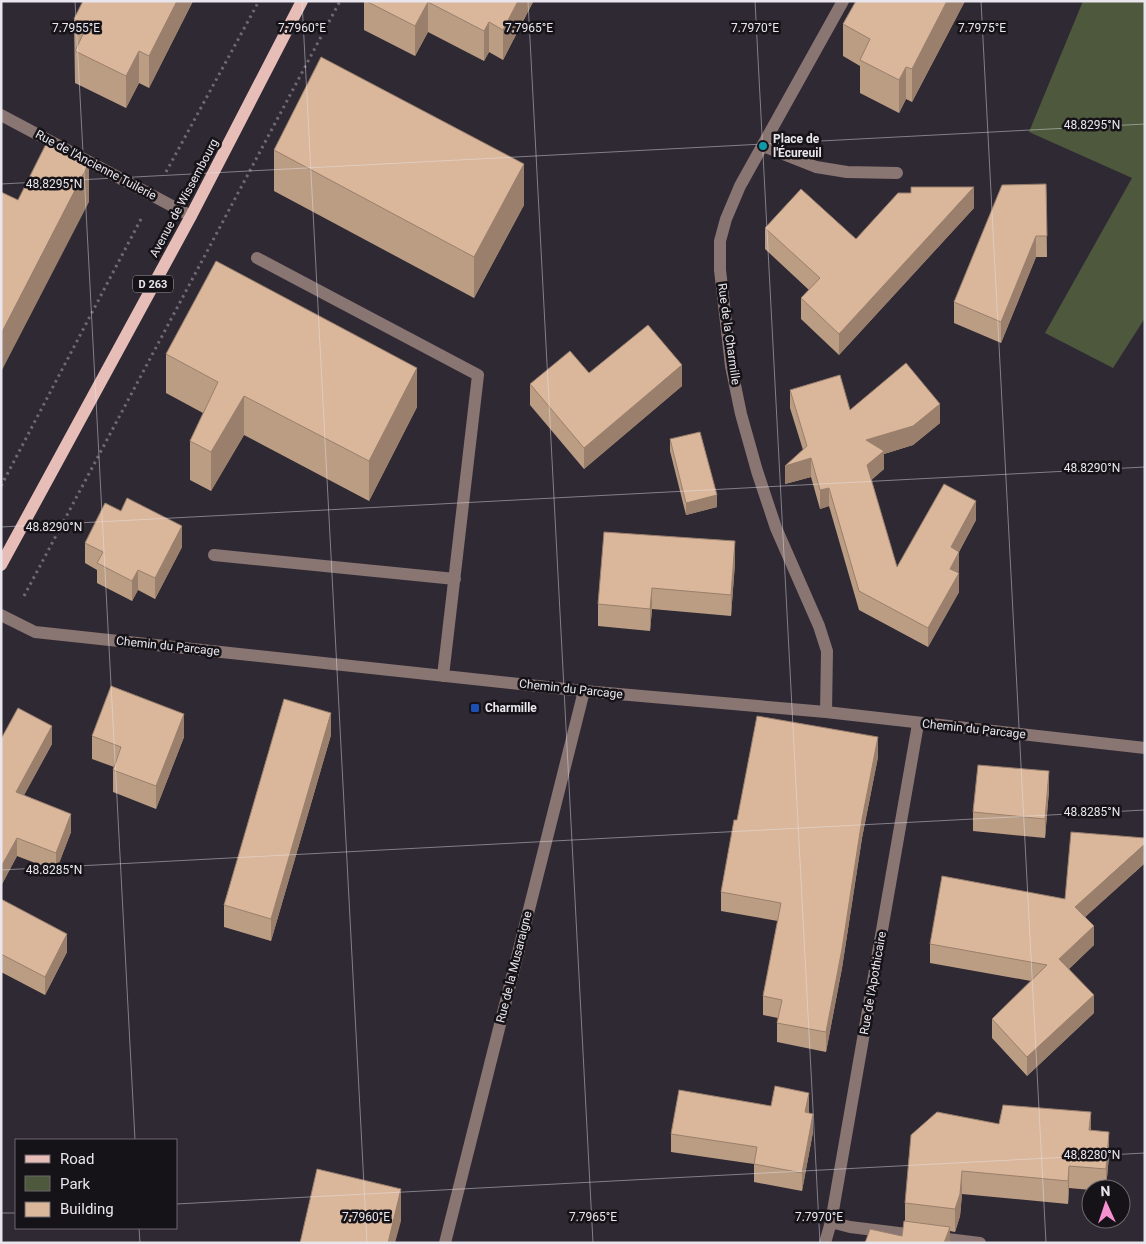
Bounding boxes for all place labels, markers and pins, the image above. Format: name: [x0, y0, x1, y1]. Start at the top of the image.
place label: Place de l'Écureuil: [773, 132, 822, 160]
marker: Place de l'Écureuil: [757, 140, 769, 152]
place label: Charmille: [485, 701, 537, 715]
marker: Charmille: [469, 702, 481, 714]

